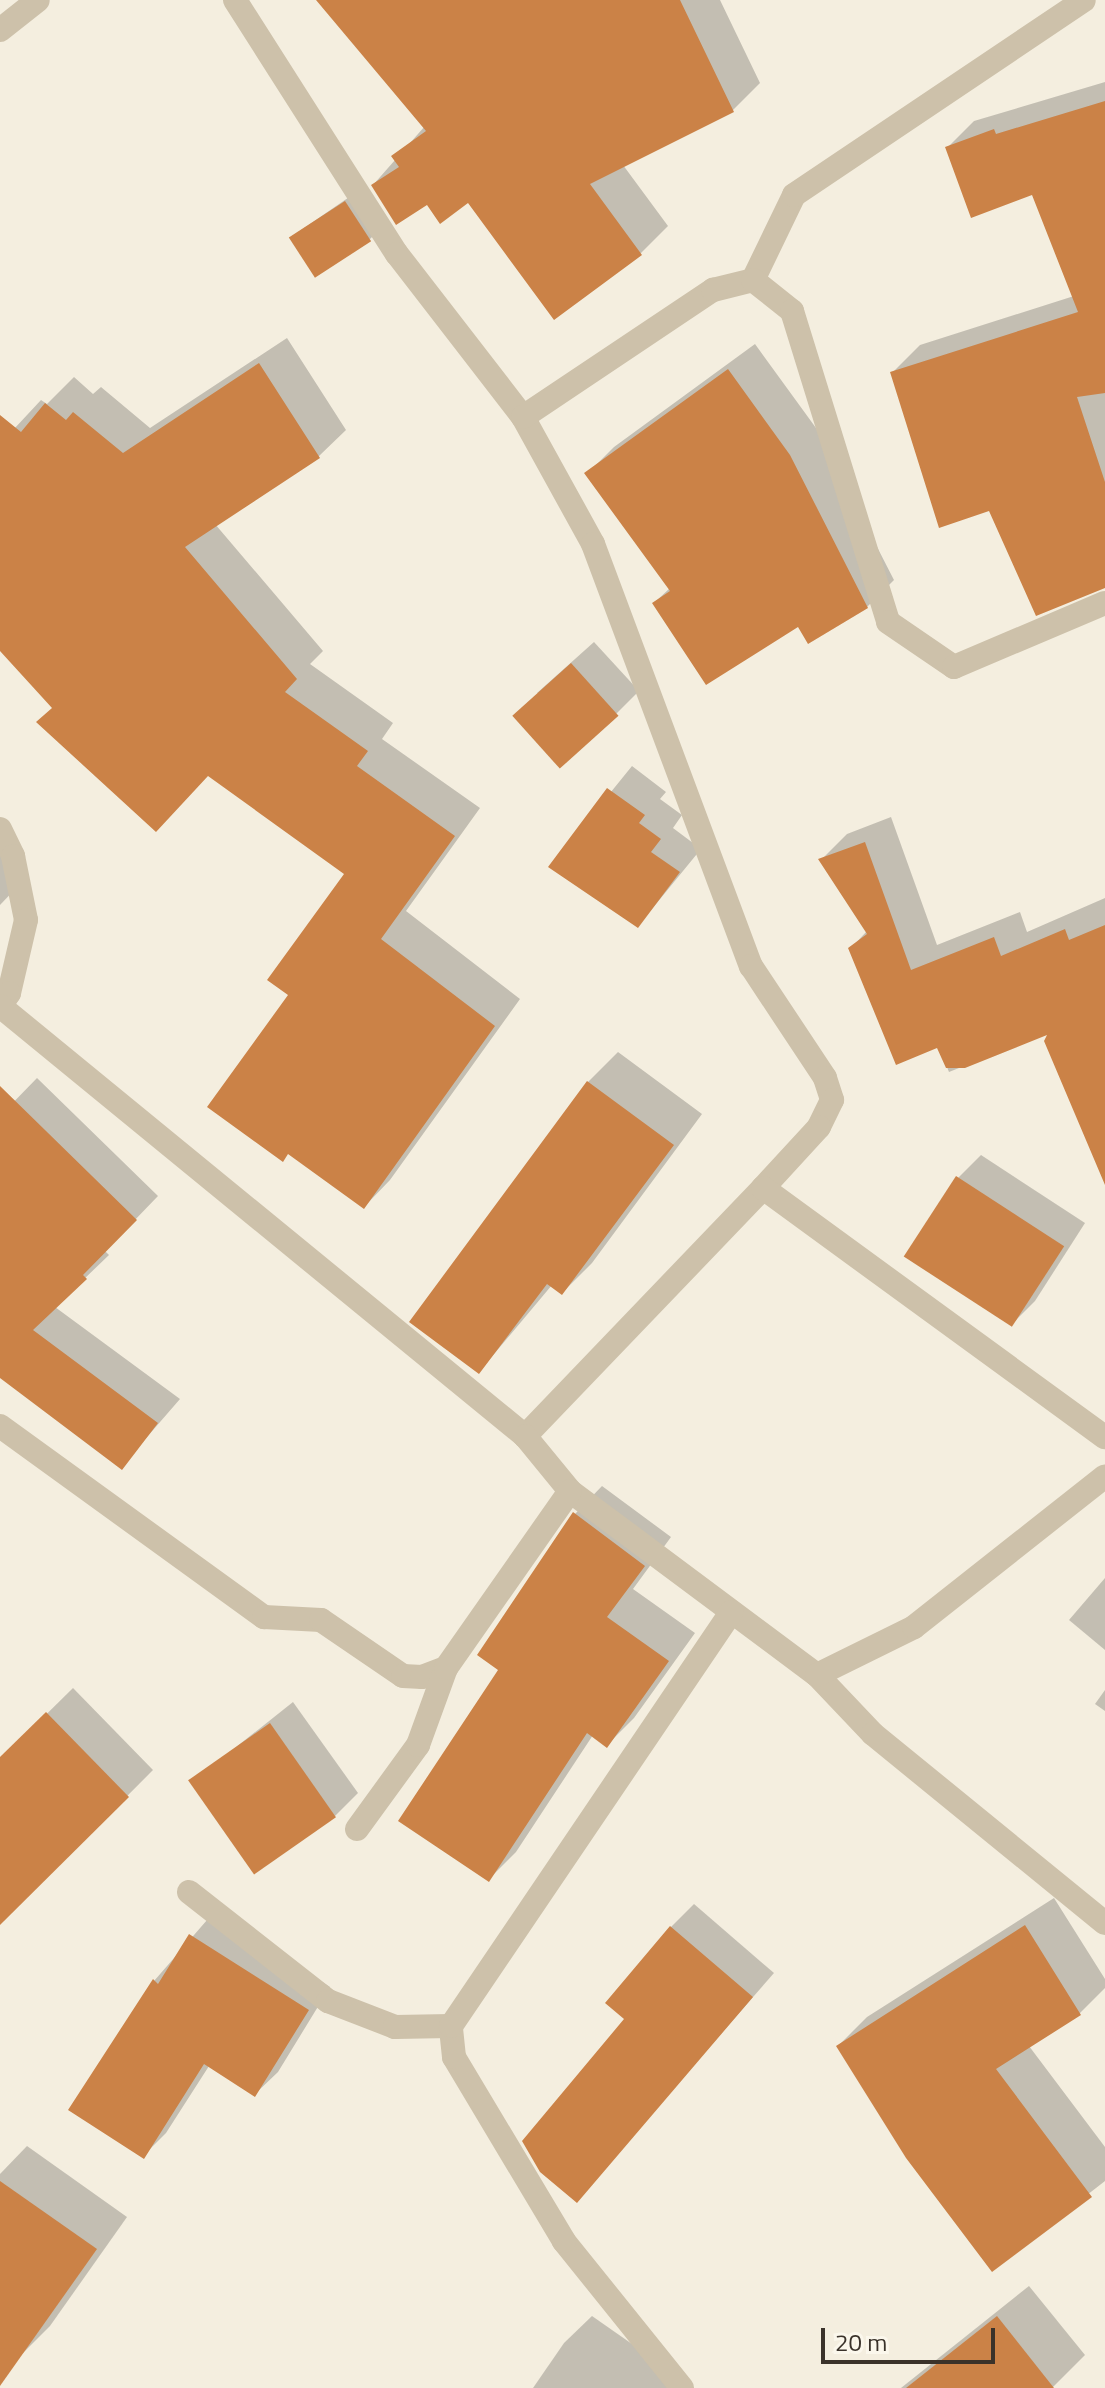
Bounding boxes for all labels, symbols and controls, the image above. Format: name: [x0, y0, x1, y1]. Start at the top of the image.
scale bar: [825, 2312, 999, 2362]
text: 20 m: [835, 2324, 887, 2360]

